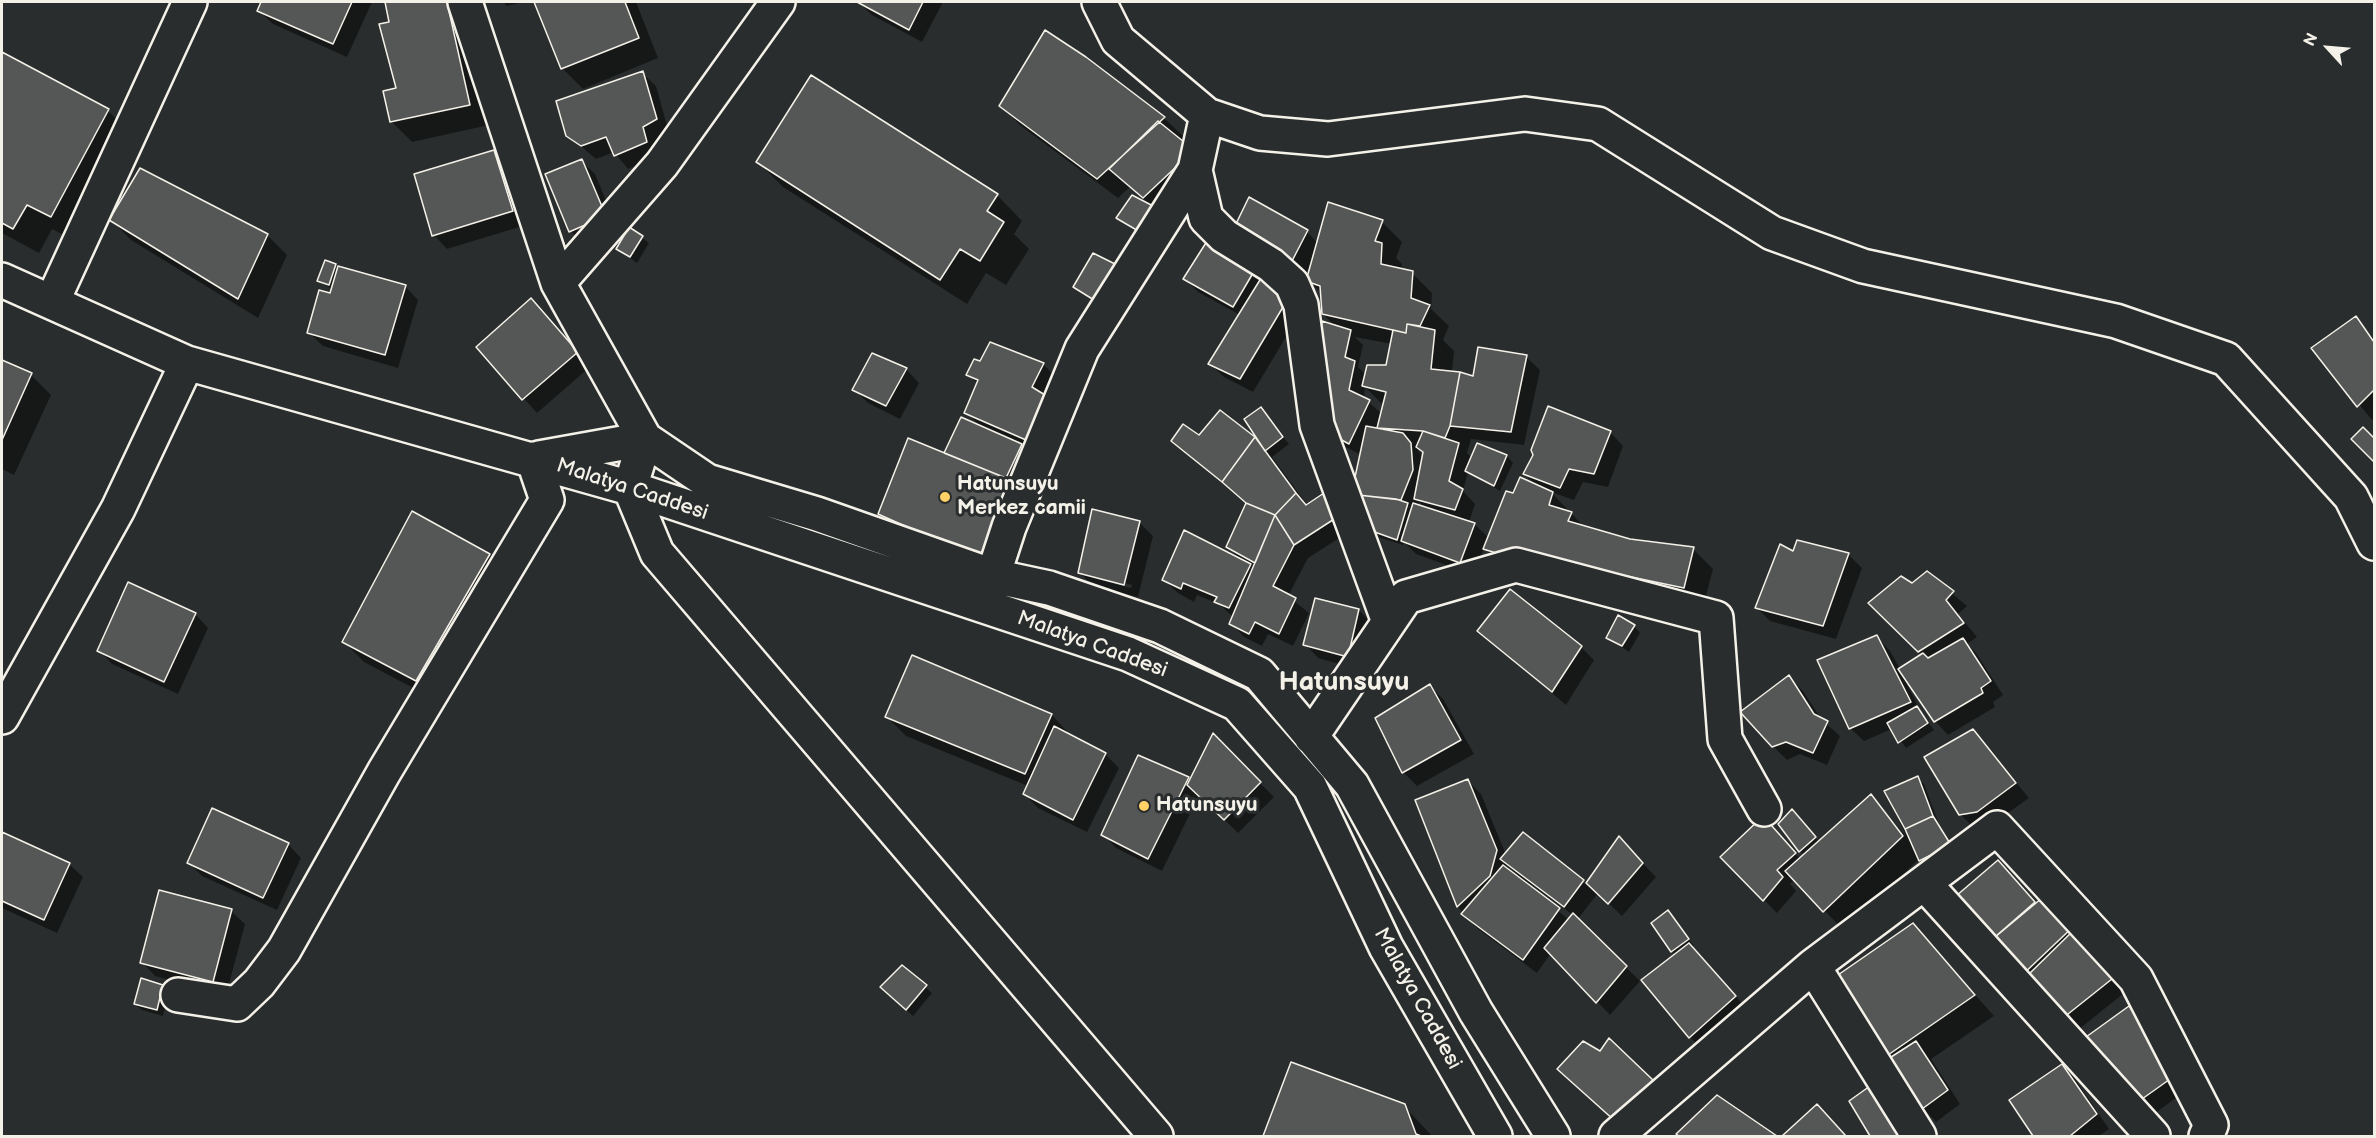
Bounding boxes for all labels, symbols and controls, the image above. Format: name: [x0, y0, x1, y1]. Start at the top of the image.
north arrow: [2298, 18, 2358, 78]
text: N: [2300, 30, 2323, 49]
street label: Malatya Caddesi: [553, 454, 711, 526]
place label: Hatunsuyu Merkez camii: [957, 472, 1086, 522]
marker: Hatunsuyu Merkez camii: [938, 490, 952, 504]
street label: Malatya Caddesi: [1013, 606, 1171, 684]
district label: Hatunsuyu: [1279, 667, 1409, 699]
place label: Hatunsuyu: [1156, 793, 1258, 819]
marker: Hatunsuyu: [1137, 799, 1151, 813]
street label: Malatya Caddesi: [1368, 924, 1466, 1074]

